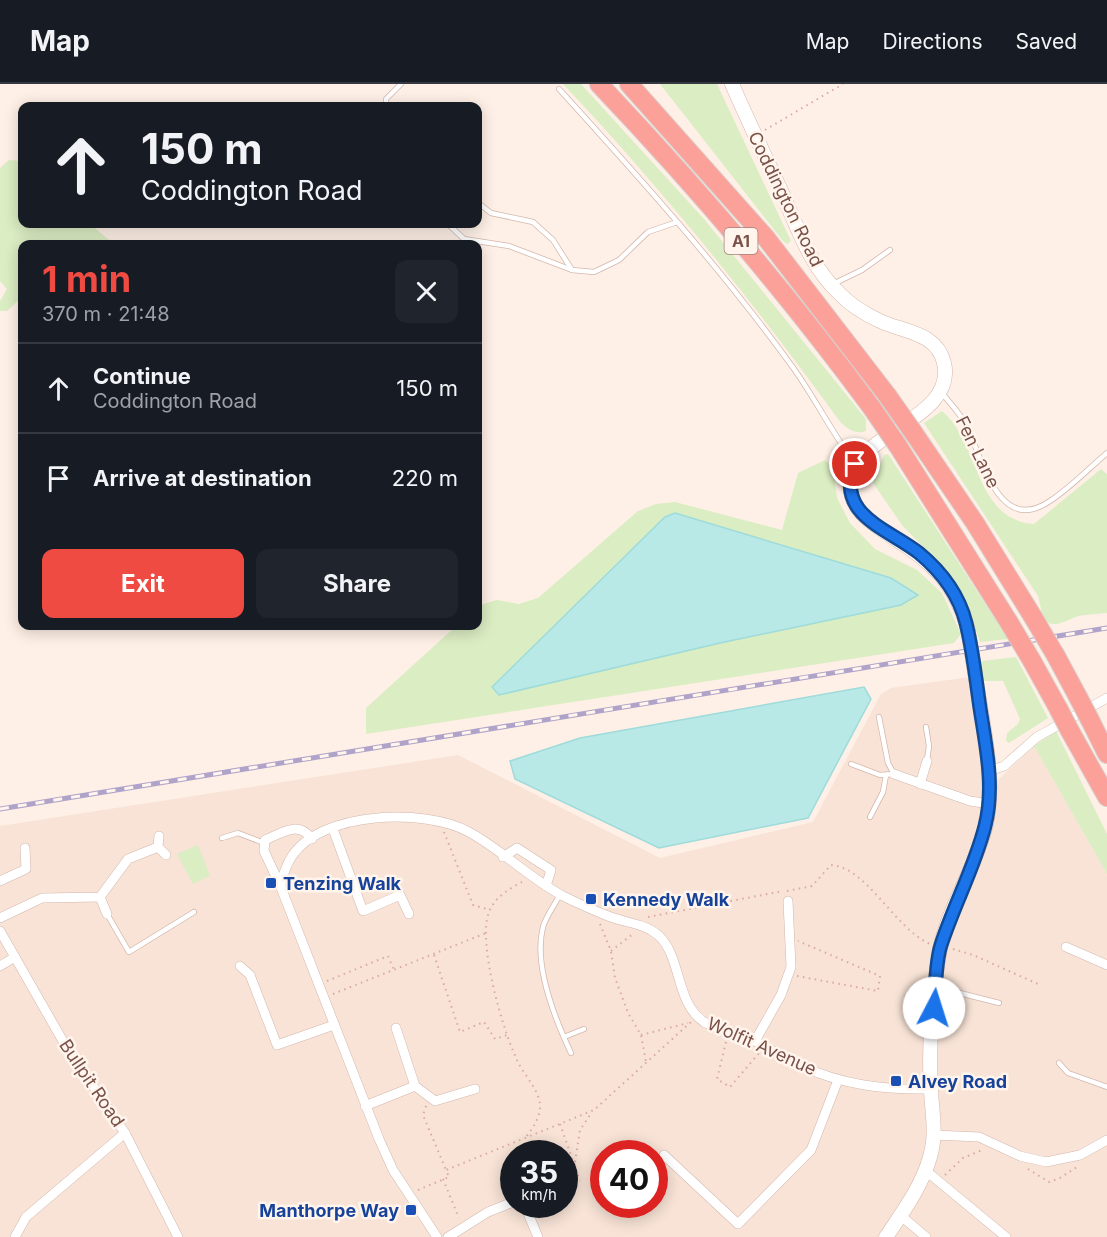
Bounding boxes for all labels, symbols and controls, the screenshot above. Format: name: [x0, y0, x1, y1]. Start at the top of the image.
text: Map: [30, 24, 90, 58]
text: Map: [806, 29, 849, 54]
text: Directions: [882, 29, 983, 54]
text: Saved: [1016, 29, 1077, 54]
text: 150 m: [141, 123, 263, 174]
icon: ahead: [42, 126, 120, 204]
street label: Coddington Road: [744, 128, 828, 270]
text: Coddington Road: [141, 174, 362, 207]
road number: A1: [724, 228, 758, 254]
text: 1 min: [42, 257, 131, 301]
button: close: [395, 260, 458, 323]
text: 370 m · 21:48: [42, 302, 170, 326]
text: Continue: [93, 363, 191, 389]
icon: ahead: [42, 372, 75, 405]
text: 150 m: [396, 375, 458, 401]
text: Coddington Road: [93, 389, 257, 413]
street label: Fen Lane: [952, 413, 1004, 491]
pin: [829, 438, 880, 489]
icon: arrive: [838, 447, 871, 480]
icon: arrive: [42, 462, 75, 495]
text: Arrive at destination: [93, 465, 312, 491]
text: 220 m: [392, 465, 458, 491]
button: Exit: [42, 549, 244, 618]
button: Share: [256, 549, 458, 618]
place label: Tenzing Walk: [283, 873, 402, 894]
marker: Tenzing Walk: [264, 876, 278, 890]
place label: Kennedy Walk: [603, 889, 730, 910]
marker: Kennedy Walk: [584, 892, 598, 906]
position arrow: [902, 976, 966, 1040]
street label: Wolfit Avenue: [704, 1013, 820, 1079]
street label: Bullpit Road: [55, 1035, 129, 1131]
place label: Alvey Road: [908, 1071, 1007, 1092]
marker: Alvey Road: [889, 1074, 903, 1088]
speed limit sign: 40: [590, 1140, 668, 1218]
text: 35: [520, 1154, 558, 1190]
text: km/h: [521, 1185, 557, 1204]
place label: Manthorpe Way: [259, 1200, 399, 1221]
marker: Manthorpe Way: [404, 1203, 418, 1217]

